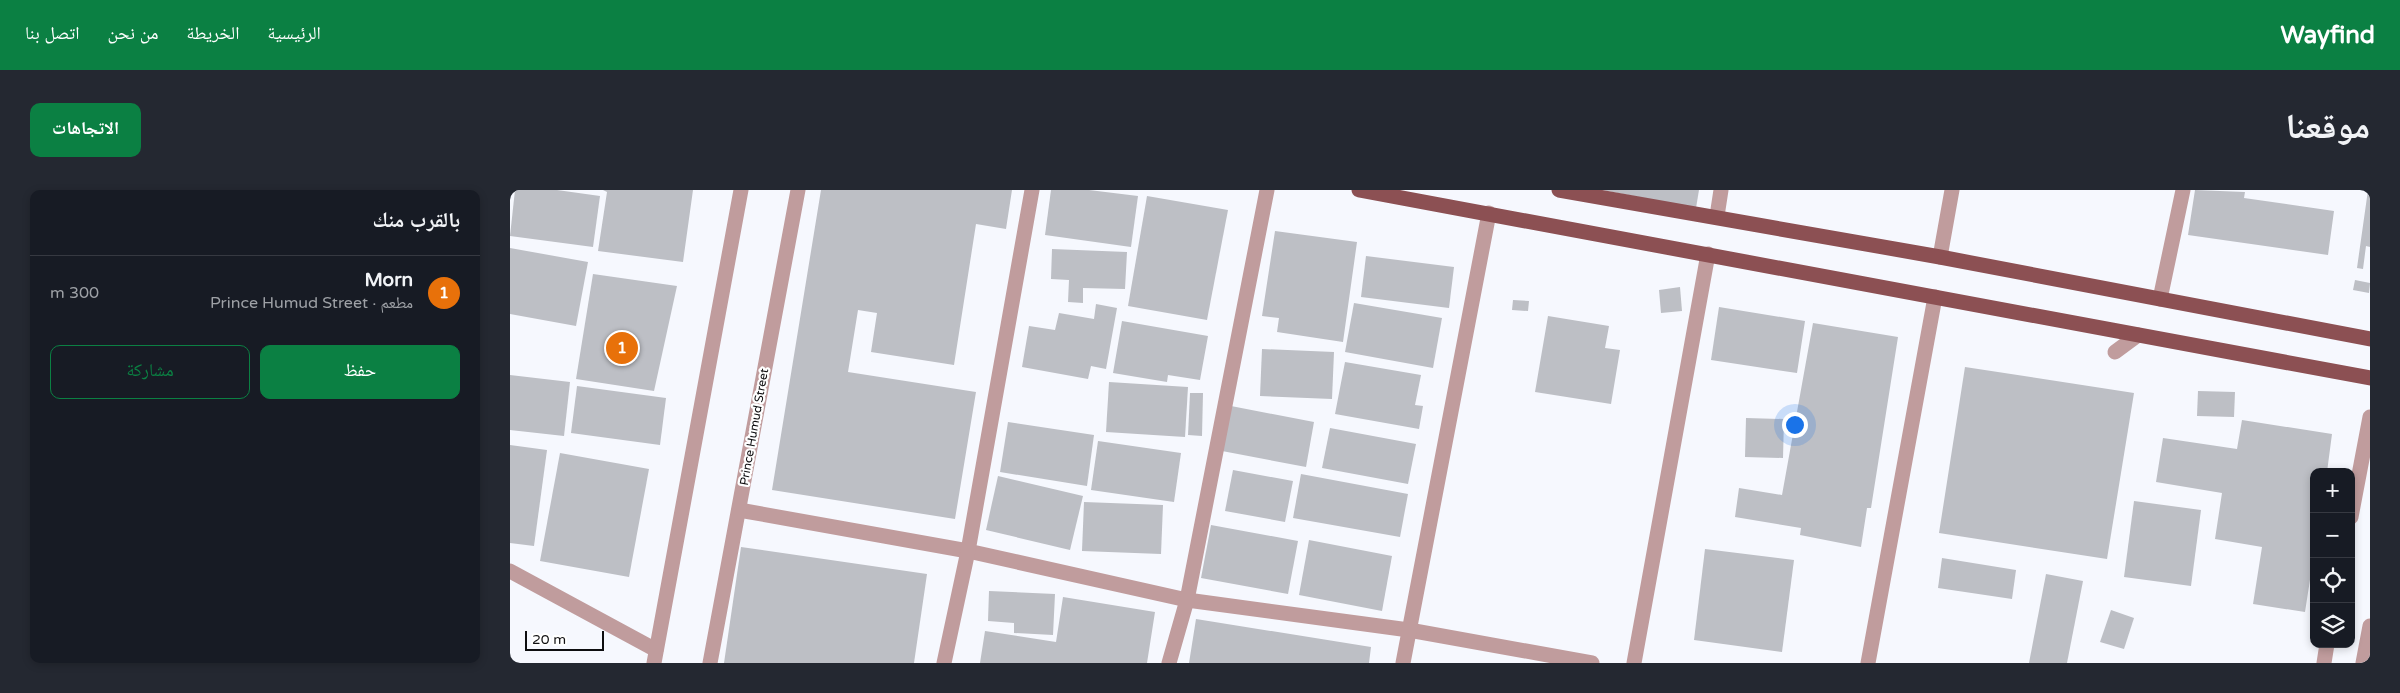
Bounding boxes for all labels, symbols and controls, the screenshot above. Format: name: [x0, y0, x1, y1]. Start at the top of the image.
text: Wayfind: [2280, 21, 2375, 50]
text: اتصل بنا: [25, 22, 80, 44]
text: من نحن: [108, 22, 158, 44]
text: الخريطة: [186, 22, 239, 44]
text: الرئيسية: [267, 22, 321, 44]
button: الاتجاهات: [30, 103, 141, 157]
text: موقعنا: [2285, 106, 2370, 148]
text: بالقرب منك: [373, 208, 460, 233]
text: Morn: [365, 269, 413, 291]
text: 300 m: [50, 283, 99, 303]
text: 1: [439, 283, 449, 303]
text: مطعم · Prince Humud Street: [210, 293, 413, 313]
pin: 1: [606, 329, 638, 367]
button: مشاركة: [50, 345, 250, 399]
button: حفظ: [260, 345, 460, 399]
street label: Prince Humud Street: [737, 367, 771, 487]
your location: [1782, 412, 1808, 438]
map controls: [2310, 468, 2355, 648]
button: +: [2310, 468, 2355, 513]
button: −: [2310, 513, 2355, 558]
button: locate: [2310, 558, 2355, 603]
button: layers: [2310, 603, 2355, 648]
scale bar: [525, 628, 604, 651]
text: 20 m: [532, 631, 566, 648]

